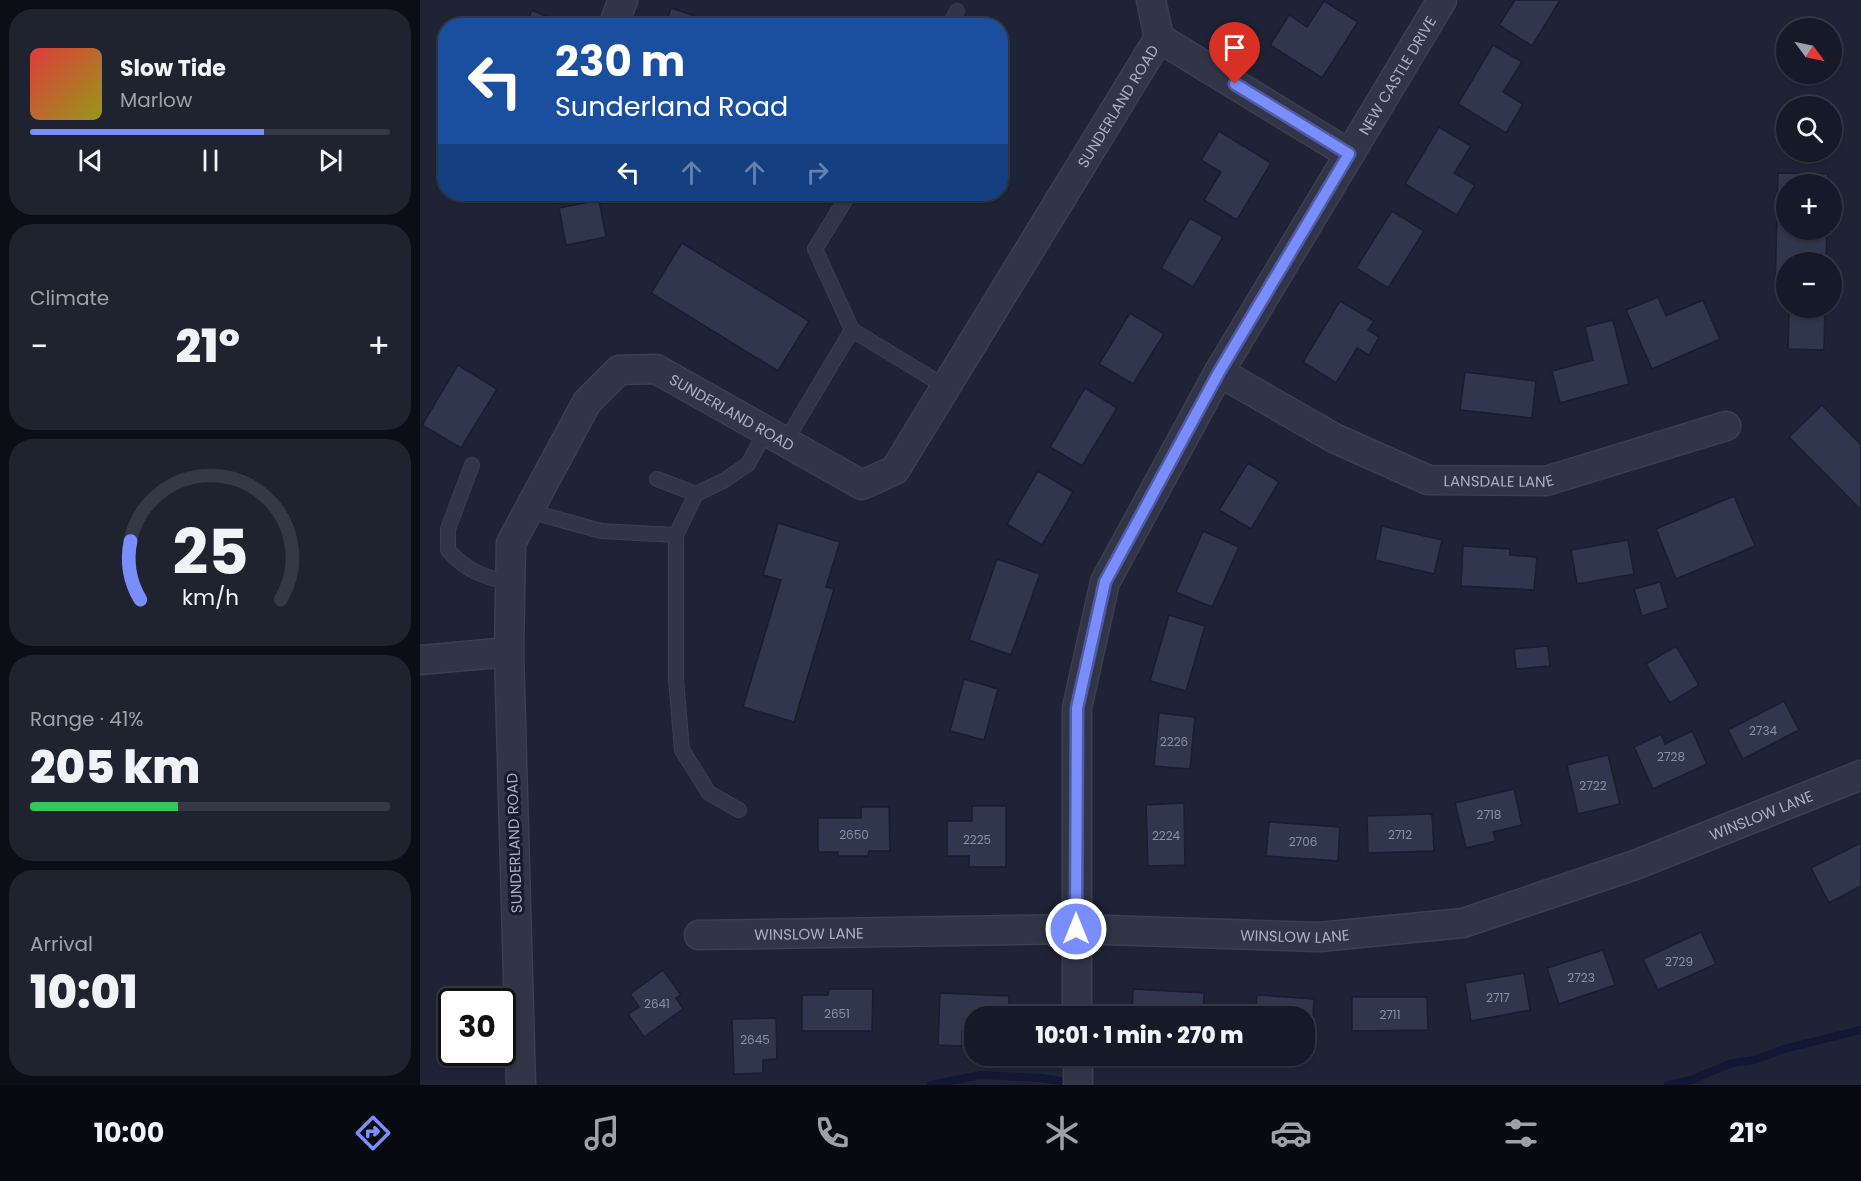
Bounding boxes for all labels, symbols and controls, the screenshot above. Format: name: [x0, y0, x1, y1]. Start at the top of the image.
street label: NEW CASTLE DRIVE: [1353, 12, 1441, 139]
north arrow: [1776, 18, 1842, 84]
map controls: [1776, 18, 1842, 318]
pin: [1209, 22, 1260, 84]
icon: arrive: [1218, 31, 1251, 64]
text: 230 m: [555, 32, 685, 91]
street label: SUNDERLAND ROAD: [1072, 41, 1163, 171]
icon: left: [456, 42, 534, 120]
text: Slow Tide: [120, 53, 226, 84]
text: Marlow: [120, 86, 192, 114]
text: Sunderland Road: [555, 88, 788, 125]
button: search: [1776, 96, 1842, 162]
icon: previous: [74, 144, 107, 177]
icon: pause: [194, 144, 227, 177]
icon: next: [314, 144, 347, 177]
icon: left: [612, 156, 645, 189]
icon: ahead: [675, 156, 708, 189]
icon: ahead: [738, 156, 771, 189]
icon: right: [801, 156, 834, 189]
button: +: [1776, 174, 1842, 240]
button: −: [1776, 252, 1842, 318]
text: Climate: [30, 284, 109, 312]
text: 21°: [176, 315, 240, 378]
text: −: [30, 323, 48, 370]
text: +: [367, 323, 390, 370]
street label: SUNDERLAND ROAD: [666, 368, 798, 455]
street label: LANSDALE LANE: [1443, 469, 1556, 491]
text: 25: [172, 508, 248, 596]
text: km/h: [181, 582, 239, 613]
text: Range · 41%: [30, 705, 143, 733]
house number: 2734: [1749, 722, 1777, 739]
house number: 2226: [1160, 733, 1188, 750]
text: 205 km: [30, 736, 200, 799]
house number: 2728: [1657, 748, 1685, 765]
street label: SUNDERLAND ROAD: [501, 773, 527, 913]
house number: 2722: [1579, 777, 1607, 794]
street label: WINSLOW LANE: [1706, 785, 1816, 845]
house number: 2718: [1477, 806, 1501, 823]
house number: 2650: [839, 826, 869, 843]
house number: 2712: [1388, 826, 1412, 843]
house number: 2224: [1152, 827, 1181, 844]
house number: 2225: [963, 831, 991, 848]
house number: 2706: [1289, 833, 1317, 850]
position arrow: [1044, 897, 1108, 961]
street label: WINSLOW LANE: [754, 922, 864, 945]
street label: WINSLOW LANE: [1240, 924, 1350, 948]
text: Arrival: [30, 930, 93, 958]
house number: 2729: [1665, 953, 1693, 970]
text: 10:01: [30, 961, 138, 1024]
house number: 2723: [1567, 969, 1595, 986]
speed limit sign: 30: [438, 988, 516, 1066]
house number: 2717: [1486, 989, 1510, 1006]
house number: 2641: [644, 995, 670, 1012]
house number: 2651: [824, 1005, 850, 1022]
house number: 2711: [1379, 1006, 1401, 1023]
text: 10:01 · 1 min · 270 m: [1036, 1020, 1243, 1051]
house number: 2645: [740, 1031, 770, 1048]
icon: directions: [352, 1112, 394, 1154]
icon: music: [581, 1112, 623, 1154]
icon: phone: [811, 1112, 853, 1154]
icon: climate: [1041, 1112, 1083, 1154]
icon: car: [1270, 1112, 1312, 1154]
icon: filters: [1500, 1112, 1542, 1154]
text: 10:00: [94, 1114, 164, 1151]
text: 21°: [1729, 1114, 1767, 1151]

